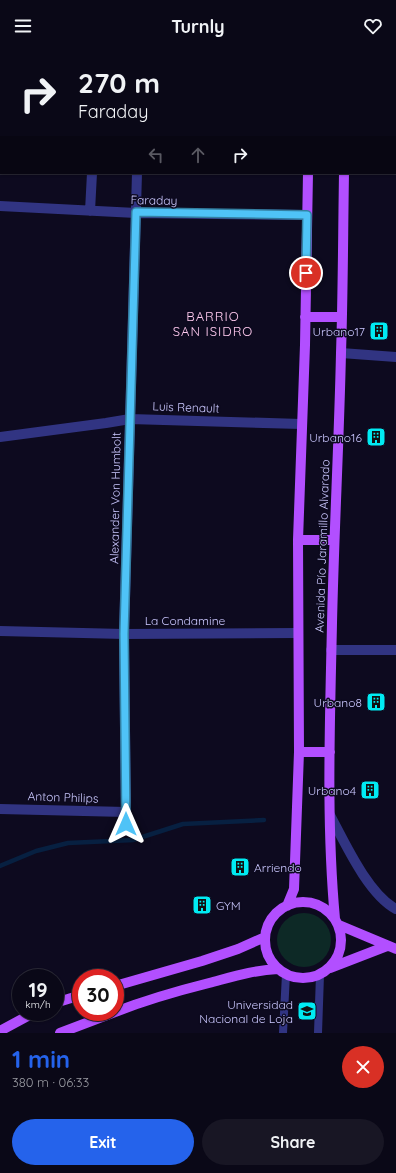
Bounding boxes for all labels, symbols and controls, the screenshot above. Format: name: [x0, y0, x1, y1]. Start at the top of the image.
icon: menu: [12, 15, 34, 37]
text: Turnly: [171, 15, 225, 38]
icon: heart: [362, 15, 384, 37]
text: 270 m: [78, 65, 160, 100]
icon: right: [12, 68, 64, 120]
text: Faraday: [78, 100, 148, 123]
icon: left: [145, 144, 167, 166]
icon: ahead: [187, 144, 209, 166]
icon: right: [229, 144, 251, 166]
street label: Faraday: [130, 192, 178, 208]
pin: [289, 256, 323, 290]
icon: arrive: [295, 262, 317, 284]
district label: BARRIO SAN ISIDRO: [173, 308, 253, 339]
building icon: Urbano17: [368, 320, 390, 342]
place label: Urbano17: [312, 324, 365, 339]
street label: Luis Renault: [152, 398, 220, 416]
building icon: Urbano16: [365, 426, 387, 448]
place label: Urbano16: [309, 430, 363, 445]
street label: Alexander Von Humbolt: [106, 432, 124, 564]
street label: Avenida Pío Jaramillo Alvarado: [311, 459, 333, 633]
street label: La Condamine: [145, 613, 226, 628]
building icon: Urbano8: [365, 691, 387, 713]
place label: Urbano8: [314, 695, 362, 710]
building icon: Urbano4: [359, 779, 381, 801]
place label: Urbano4: [308, 783, 356, 798]
street label: Anton Philips: [27, 788, 99, 806]
position arrow: [105, 803, 147, 845]
building icon: Arriendo: [229, 856, 251, 878]
place label: Arriendo: [254, 860, 302, 875]
building icon: GYM: [191, 894, 213, 916]
place label: GYM: [216, 898, 241, 913]
speed limit sign: 30: [72, 969, 124, 1021]
text: 19: [28, 977, 48, 1002]
place label: Universidad Nacional de Loja: [199, 997, 293, 1026]
text: km/h: [25, 998, 51, 1011]
school or university icon: Universidad Nacional de Loja: [296, 1000, 318, 1022]
text: 1 min: [12, 1044, 70, 1074]
button: close: [342, 1046, 384, 1088]
text: 380 m · 06:33: [12, 1074, 89, 1090]
button: Exit: [12, 1119, 194, 1165]
button: Share: [202, 1119, 384, 1165]

